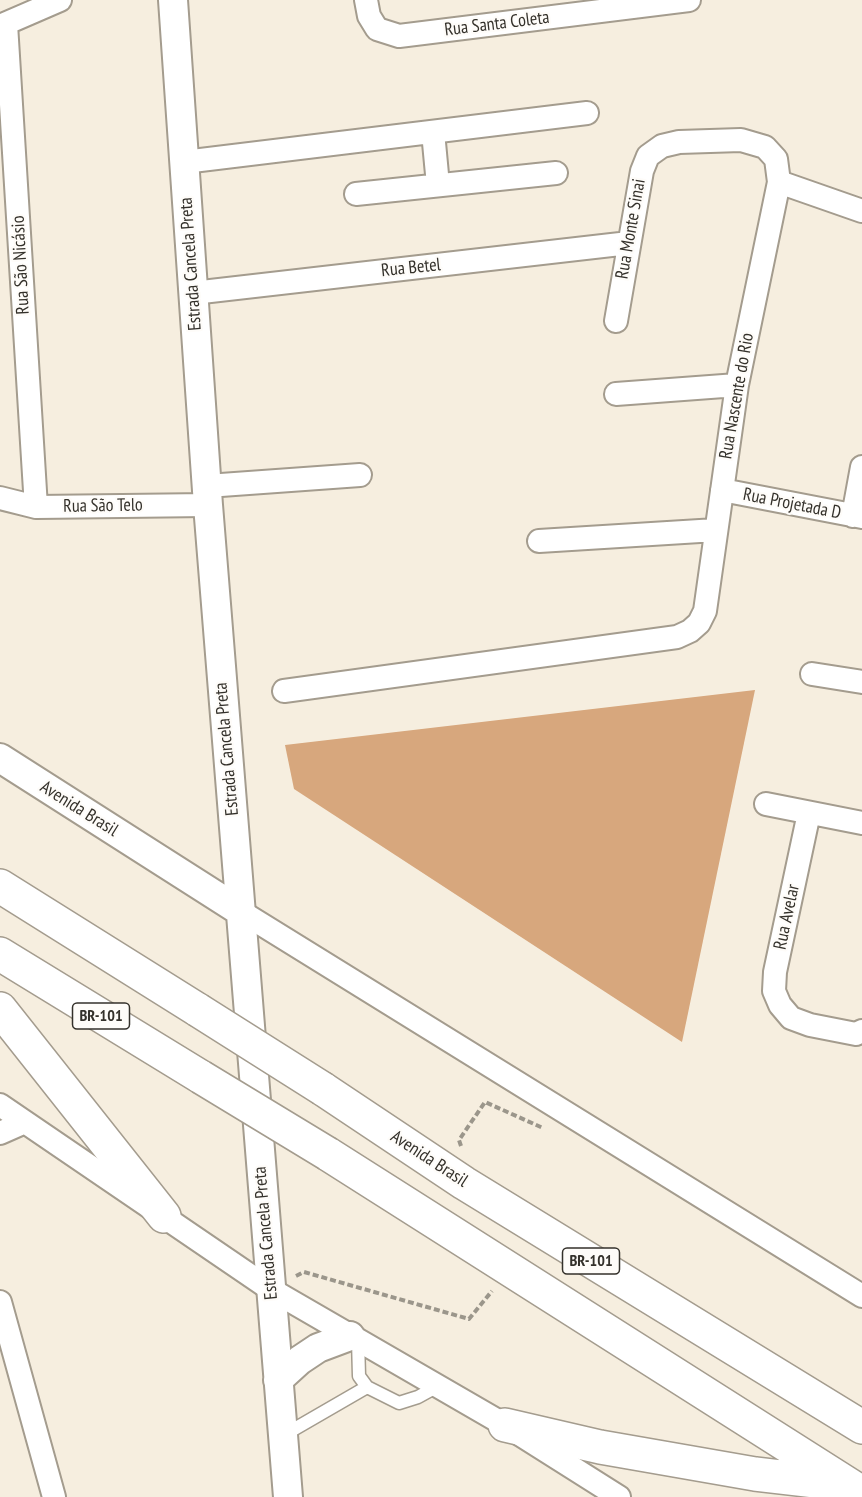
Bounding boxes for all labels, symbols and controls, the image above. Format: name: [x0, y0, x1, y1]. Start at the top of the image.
street label: Rua Santa Coleta: [443, 7, 551, 41]
street label: Rua Monte Sinai: [612, 177, 650, 281]
street label: Estrada Cancela Preta: [176, 197, 206, 331]
street label: Rua São Nicásio: [8, 215, 34, 315]
street label: Rua Betel: [380, 254, 442, 282]
street label: Rua Nascente do Rio: [715, 331, 759, 461]
street label: Rua Projetada D: [741, 484, 843, 524]
street label: Rua São Telo: [63, 495, 143, 517]
street label: Estrada Cancela Preta: [210, 681, 244, 817]
street label: Avenida Brasil: [36, 777, 122, 841]
street label: Rua Avelar: [770, 882, 804, 952]
road number: BR-101: [72, 1003, 130, 1029]
street label: Avenida Brasil: [386, 1126, 472, 1192]
street label: Estrada Cancela Preta: [249, 1165, 283, 1301]
road number: BR-101: [562, 1248, 620, 1274]

